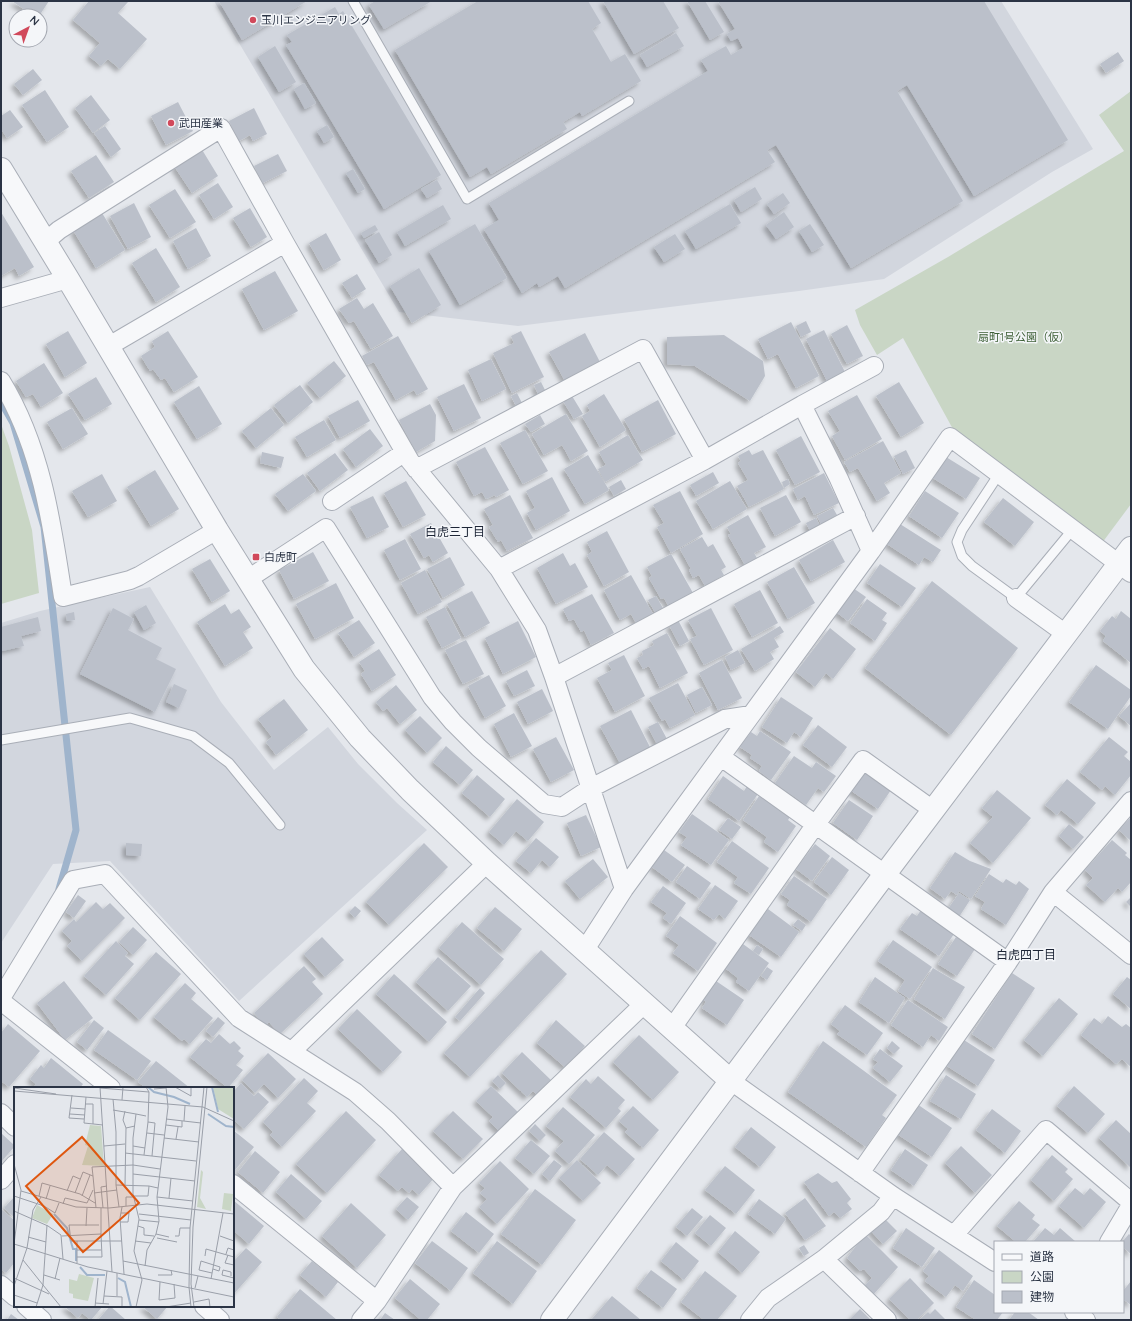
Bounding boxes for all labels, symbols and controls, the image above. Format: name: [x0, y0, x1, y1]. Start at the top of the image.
north arrow: [8, 8, 48, 48]
text: N: [27, 13, 42, 28]
place label: 玉川エンジニアリング: [261, 13, 371, 27]
marker: 玉川エンジニアリング: [248, 15, 258, 25]
place label: 武田産業: [179, 116, 223, 130]
marker: 武田産業: [166, 118, 176, 128]
park label: 扇町1号公園（仮）: [978, 330, 1070, 344]
district label: 白虎三丁目: [425, 524, 485, 539]
place label: 白虎町: [264, 550, 297, 564]
marker: 白虎町: [251, 552, 261, 562]
district label: 白虎四丁目: [996, 947, 1056, 962]
inset map: [14, 1087, 234, 1307]
legend: [994, 1241, 1124, 1313]
text: 道路: [1030, 1249, 1054, 1264]
text: 公園: [1030, 1269, 1054, 1284]
text: 建物: [1030, 1289, 1054, 1304]

